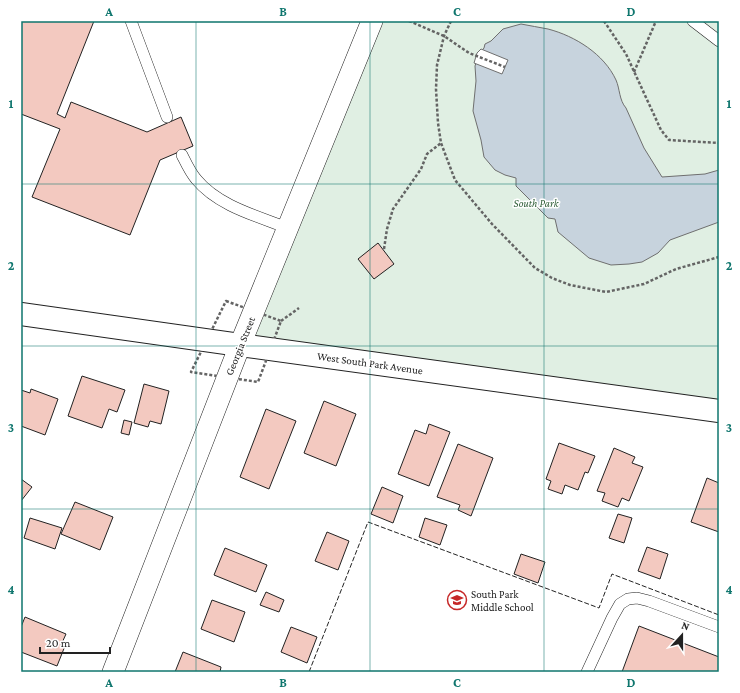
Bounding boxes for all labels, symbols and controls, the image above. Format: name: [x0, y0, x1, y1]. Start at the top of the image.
text: A: [104, 4, 113, 19]
text: B: [279, 4, 287, 19]
text: C: [453, 4, 461, 19]
text: D: [627, 4, 636, 19]
text: 1: [9, 96, 14, 111]
text: 1: [727, 96, 732, 111]
park label: South Park: [514, 197, 560, 209]
text: 2: [8, 258, 15, 273]
text: 2: [726, 258, 733, 273]
street label: Georgia Street: [223, 315, 258, 377]
street label: West South Park Avenue: [316, 350, 424, 376]
text: 3: [8, 420, 14, 435]
text: 3: [726, 420, 732, 435]
text: 4: [7, 582, 15, 597]
text: 4: [725, 582, 733, 597]
place label: South Park Middle School: [471, 588, 534, 613]
school or university icon: South Park Middle School: [446, 589, 468, 611]
north arrow: [662, 615, 702, 655]
text: N: [680, 619, 692, 633]
scale bar: [40, 629, 110, 655]
text: 20 m: [46, 636, 71, 650]
text: A: [104, 675, 113, 690]
text: B: [279, 675, 287, 690]
text: C: [453, 675, 461, 690]
text: D: [627, 675, 636, 690]

